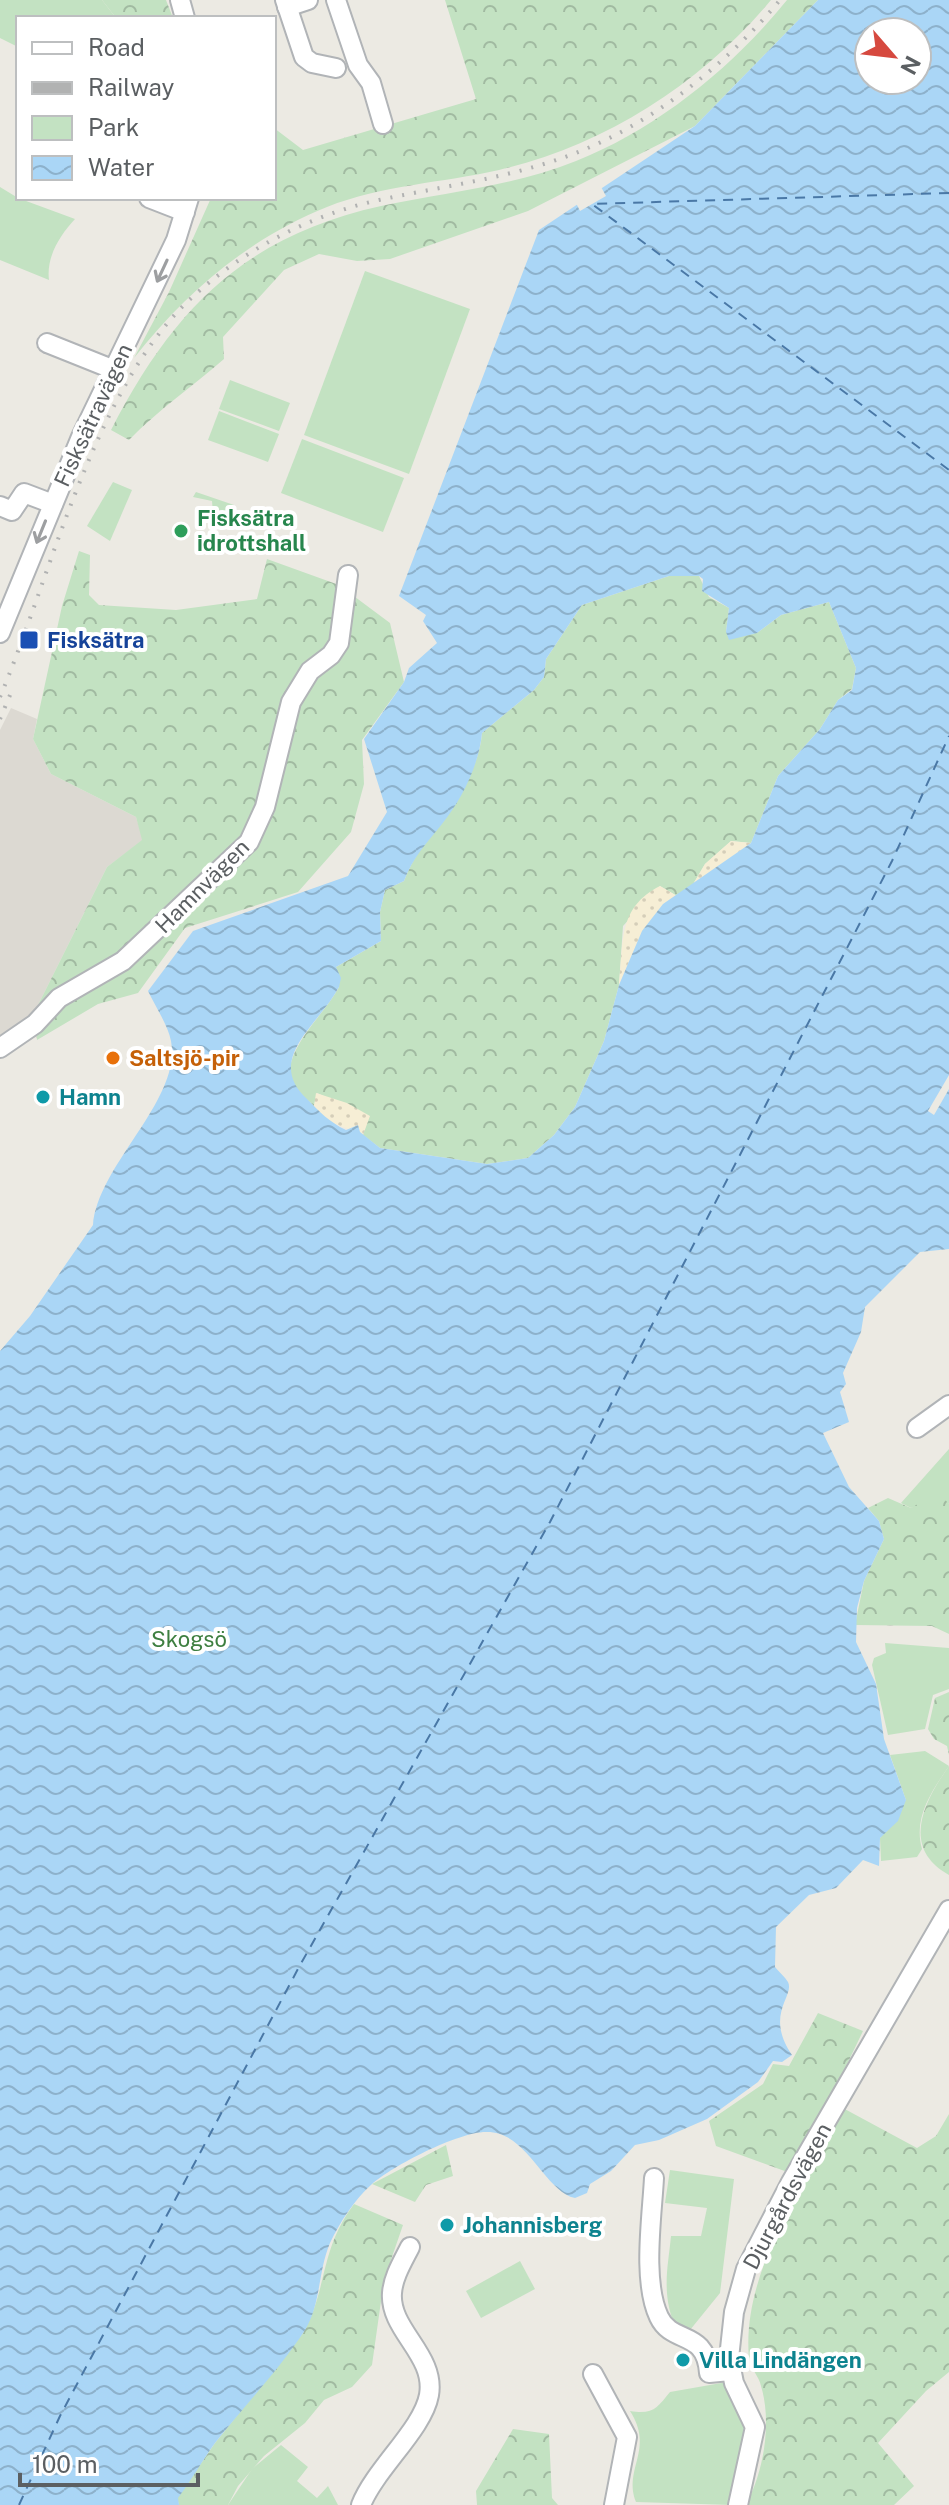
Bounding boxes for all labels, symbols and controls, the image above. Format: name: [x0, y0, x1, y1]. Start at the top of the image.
legend: [16, 16, 276, 200]
north arrow: [853, 16, 933, 96]
text: Road: [88, 33, 145, 61]
text: N: [895, 52, 926, 79]
text: Railway: [88, 73, 174, 101]
text: Park: [88, 113, 139, 141]
text: Water: [88, 153, 155, 181]
one-way arrow: [154, 259, 169, 283]
street label: Fisksätravägen: [49, 339, 137, 491]
place label: Fisksätra idrottshall: [197, 505, 306, 556]
one-way arrow: [33, 519, 48, 544]
marker: Fisksätra idrottshall: [172, 522, 190, 540]
place label: Fisksätra: [47, 627, 144, 653]
marker: Fisksätra: [18, 629, 40, 651]
street label: Hamnvägen: [150, 834, 254, 938]
place label: Saltsjö-pir: [129, 1045, 240, 1071]
marker: Saltsjö-pir: [104, 1049, 122, 1067]
place label: Hamn: [59, 1084, 121, 1110]
marker: Hamn: [34, 1088, 52, 1106]
park label: Skogsö: [151, 1626, 227, 1652]
street label: Djurgårdsvägen: [738, 2118, 836, 2274]
place label: Johannisberg: [463, 2212, 602, 2238]
marker: Johannisberg: [438, 2216, 456, 2234]
place label: Villa Lindängen: [699, 2347, 862, 2373]
marker: Villa Lindängen: [674, 2351, 692, 2369]
scale bar: [20, 2437, 198, 2487]
text: 100 m: [32, 2450, 98, 2478]

